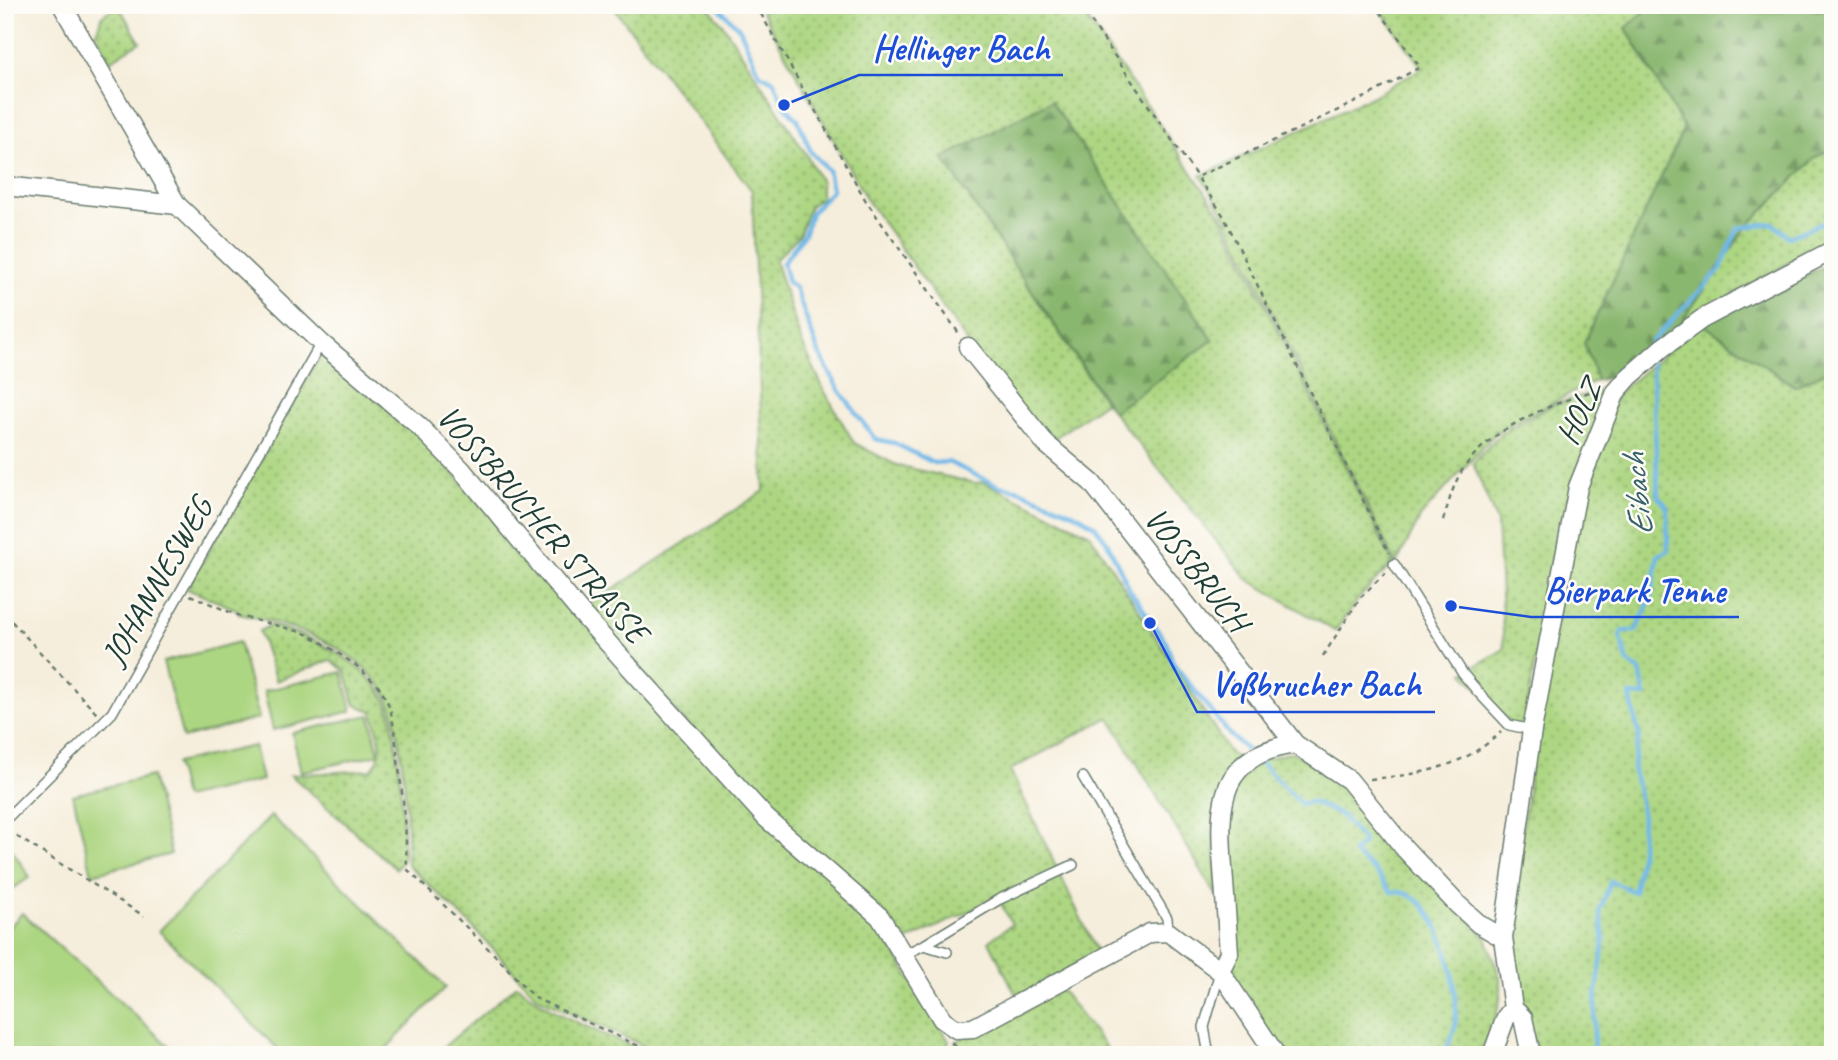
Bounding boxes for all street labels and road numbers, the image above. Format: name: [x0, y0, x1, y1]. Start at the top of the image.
street label: HOLZ: [1546, 369, 1614, 451]
street label: VOSSBRUCHER STRASSE: [428, 396, 660, 655]
street label: JOHANNESWEG: [91, 486, 224, 674]
street label: VOSSBRUCH: [1135, 498, 1262, 644]

